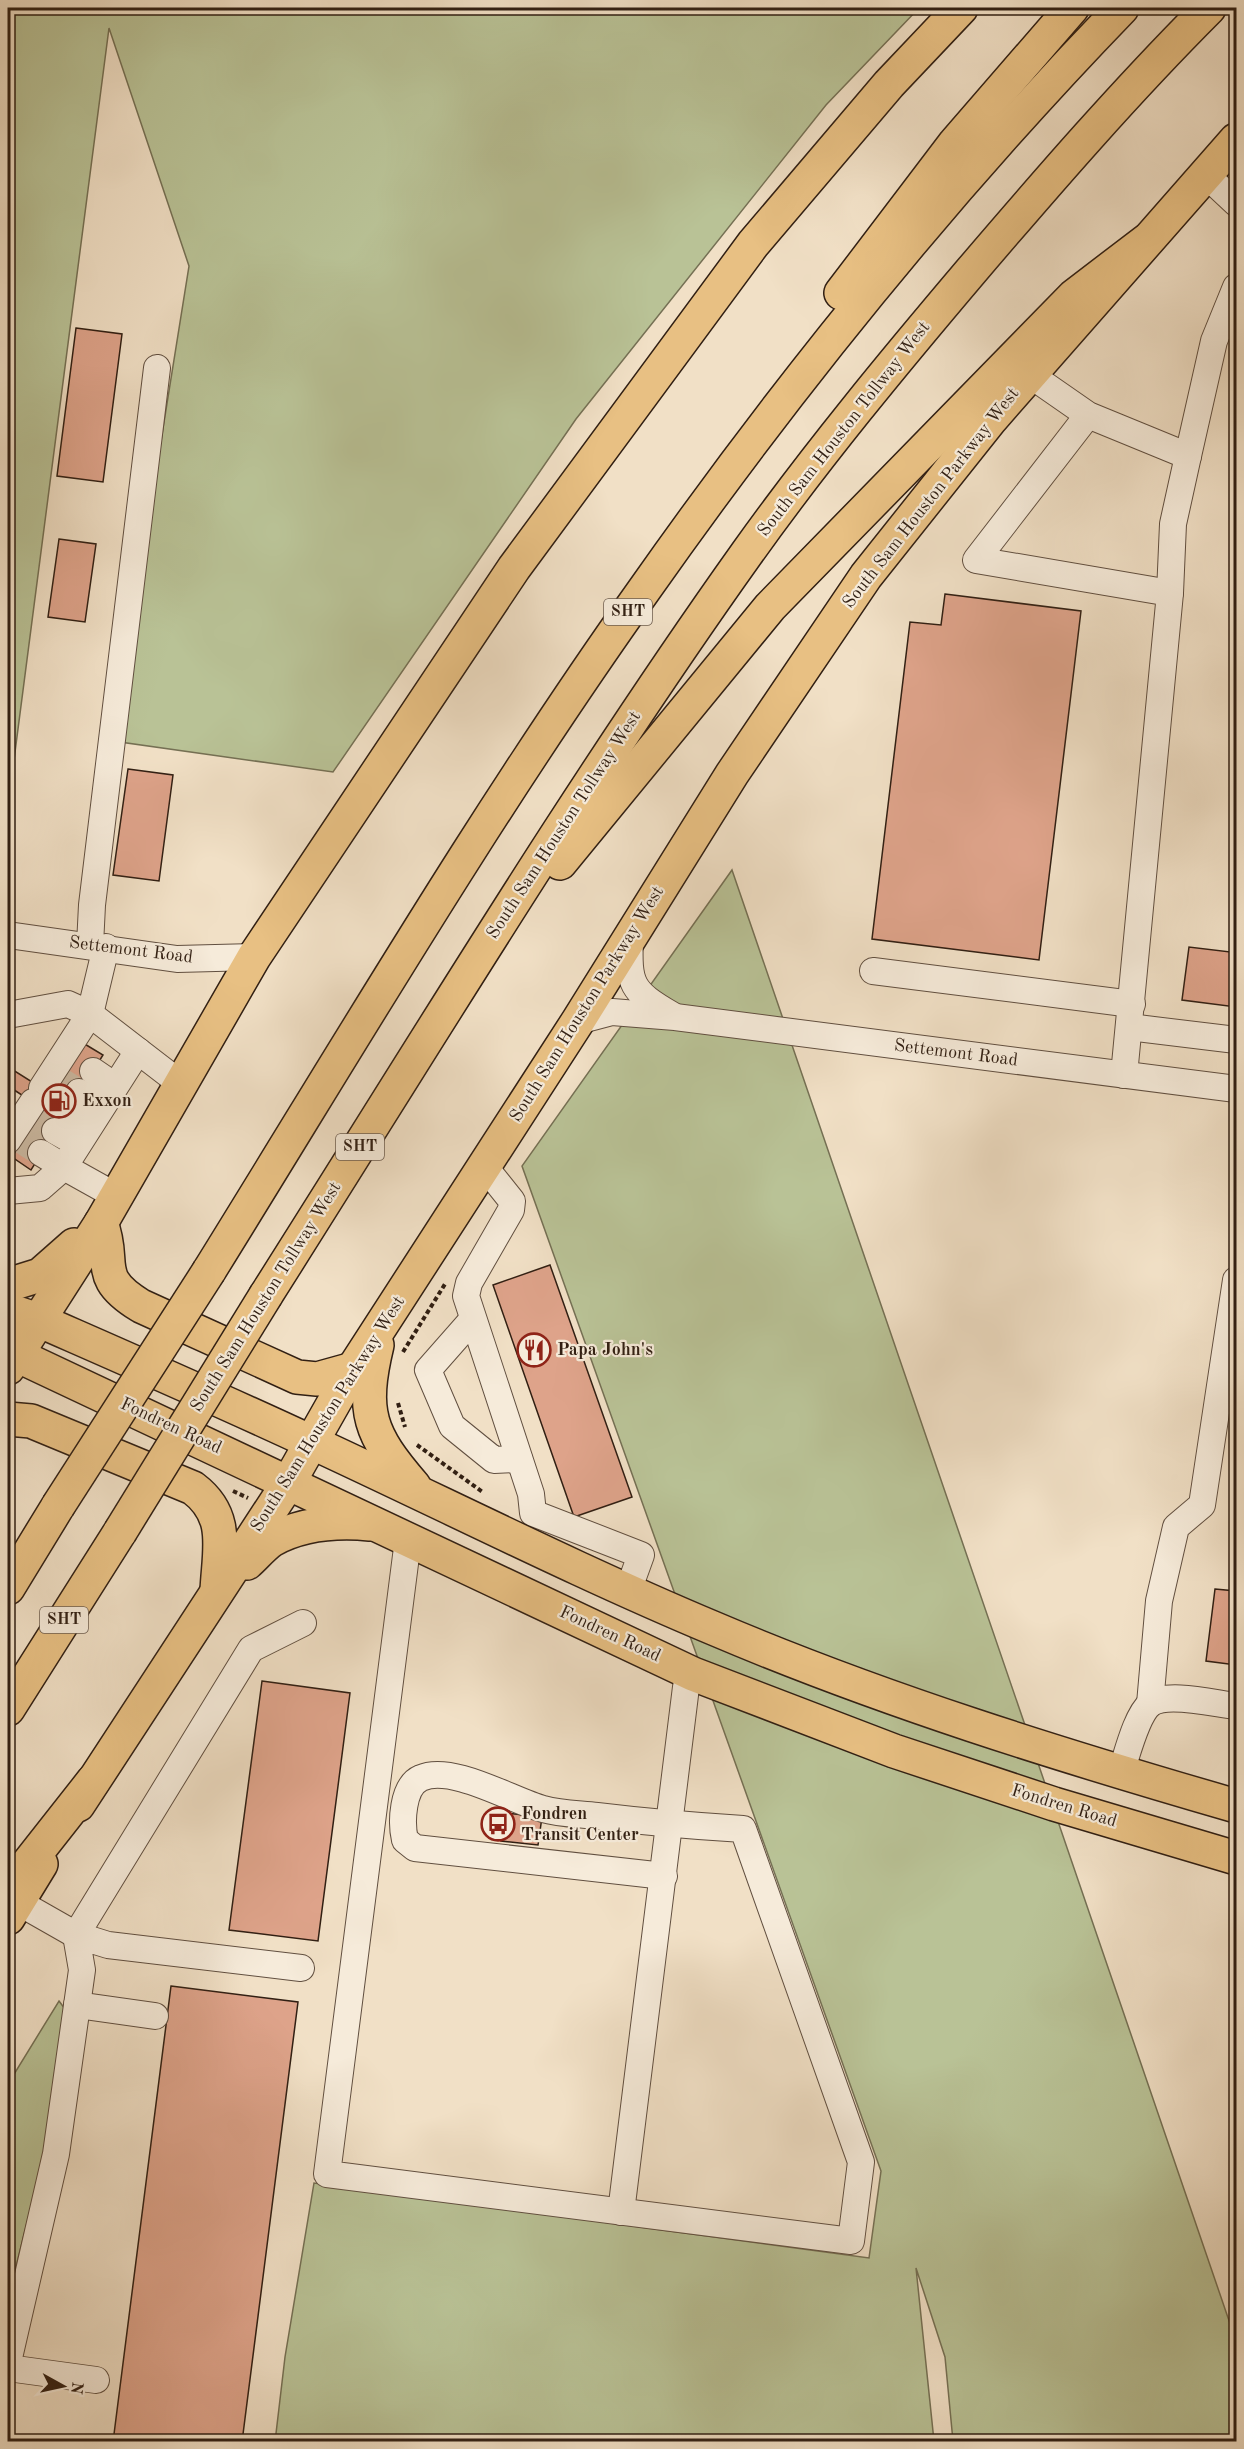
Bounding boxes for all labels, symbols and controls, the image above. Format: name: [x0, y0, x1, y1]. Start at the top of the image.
street label: South Sam Houston Tollway West: [755, 318, 933, 540]
street label: South Sam Houston Parkway West: [839, 384, 1023, 612]
road number: SHT: [604, 599, 652, 625]
street label: South Sam Houston Tollway West: [484, 708, 644, 942]
street label: South Sam Houston Parkway West: [507, 883, 667, 1125]
street label: Settemont Road: [68, 933, 194, 967]
street label: Settemont Road: [893, 1036, 1019, 1070]
fuel station icon: Exxon: [41, 1083, 77, 1119]
place label: Exxon: [82, 1092, 132, 1110]
road number: SHT: [336, 1134, 384, 1160]
street label: South Sam Houston Tollway West: [187, 1179, 345, 1415]
street label: South Sam Houston Parkway West: [248, 1293, 408, 1535]
restaurant icon: Papa John's: [516, 1332, 552, 1368]
place label: Papa John's: [557, 1341, 653, 1359]
street label: Fondren Road: [118, 1395, 224, 1457]
street label: Fondren Road: [557, 1603, 663, 1665]
road number: SHT: [40, 1607, 88, 1633]
street label: Fondren Road: [1009, 1781, 1119, 1831]
place label: Fondren Transit Center: [521, 1805, 639, 1844]
bus stop icon: Fondren Transit Center: [480, 1806, 516, 1842]
north arrow: [33, 2356, 93, 2416]
text: N: [67, 2381, 85, 2396]

